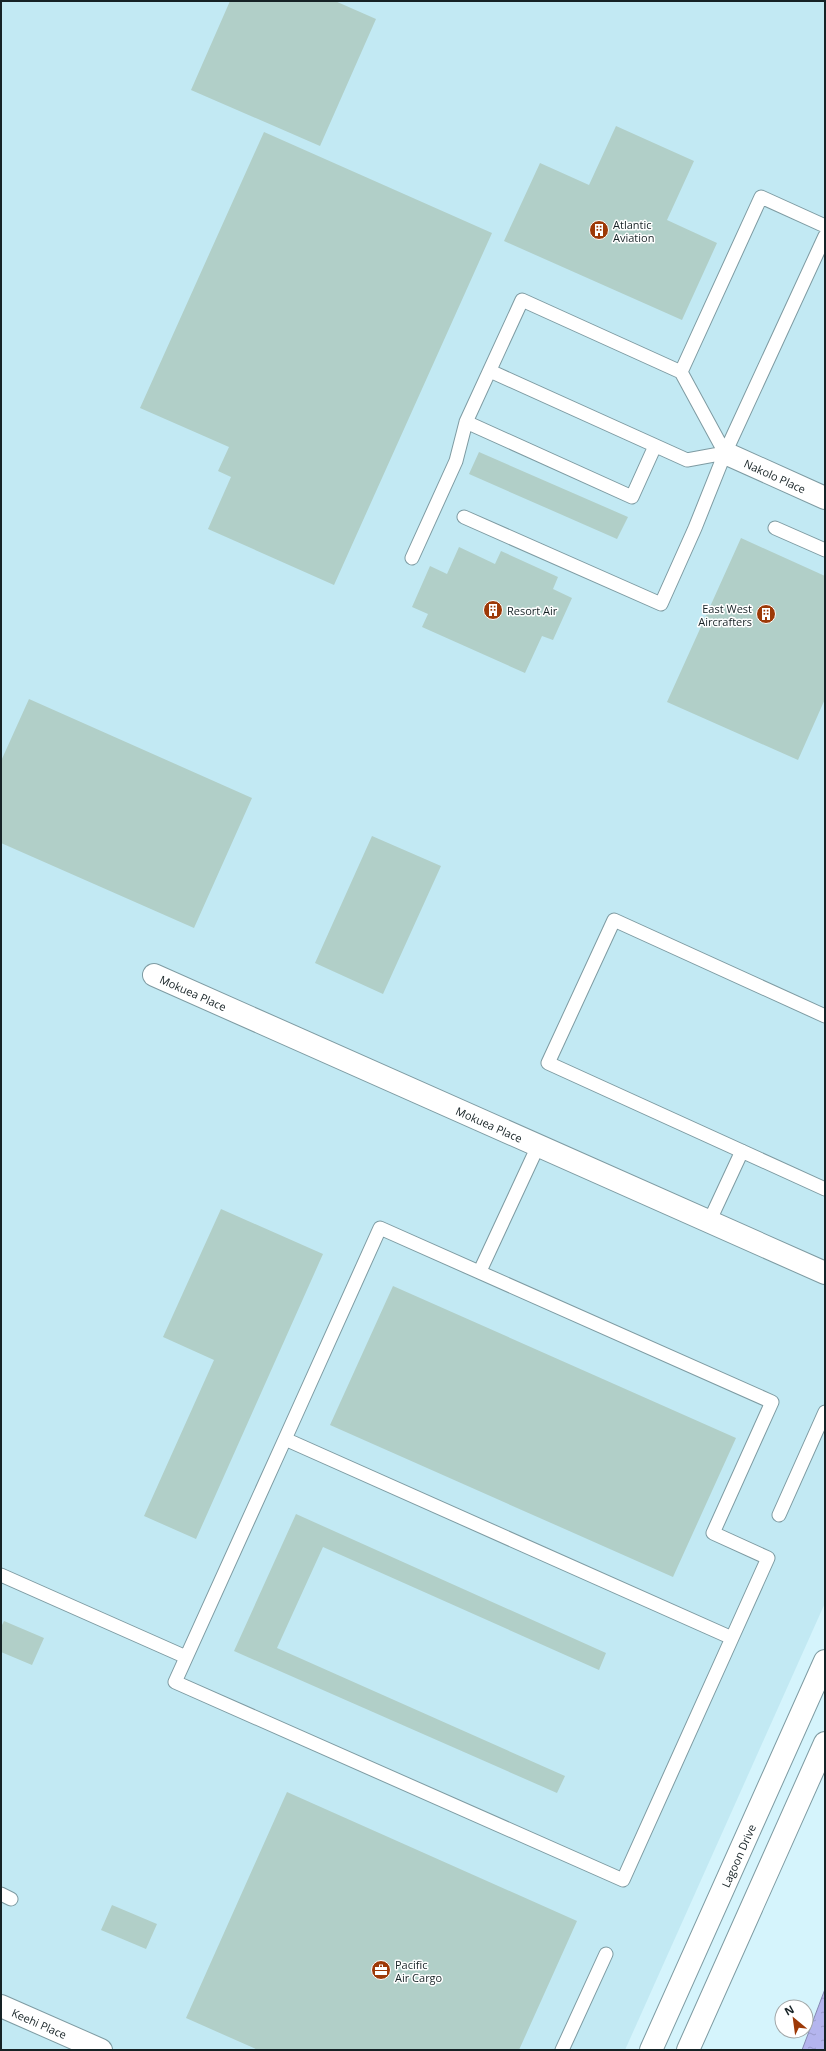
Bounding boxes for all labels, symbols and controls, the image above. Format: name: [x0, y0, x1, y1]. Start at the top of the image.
place label: Atlantic Aviation: [613, 217, 654, 245]
building icon: Atlantic Aviation: [588, 219, 610, 241]
street label: Nakolo Place: [742, 455, 808, 496]
building icon: Resort Air: [482, 599, 504, 621]
place label: East West Aircrafters: [698, 601, 752, 629]
place label: Resort Air: [507, 603, 558, 618]
building icon: East West Aircrafters: [755, 603, 777, 625]
street label: Mokuea Place: [158, 971, 229, 1014]
street label: Mokuea Place: [454, 1103, 525, 1145]
street label: Lagoon Drive: [717, 1822, 759, 1890]
place label: Pacific Air Cargo: [395, 1957, 443, 1985]
office icon: Pacific Air Cargo: [370, 1959, 392, 1981]
north arrow: [774, 1999, 814, 2039]
text: N: [781, 2001, 796, 2019]
street label: Keehi Place: [10, 2004, 69, 2042]

